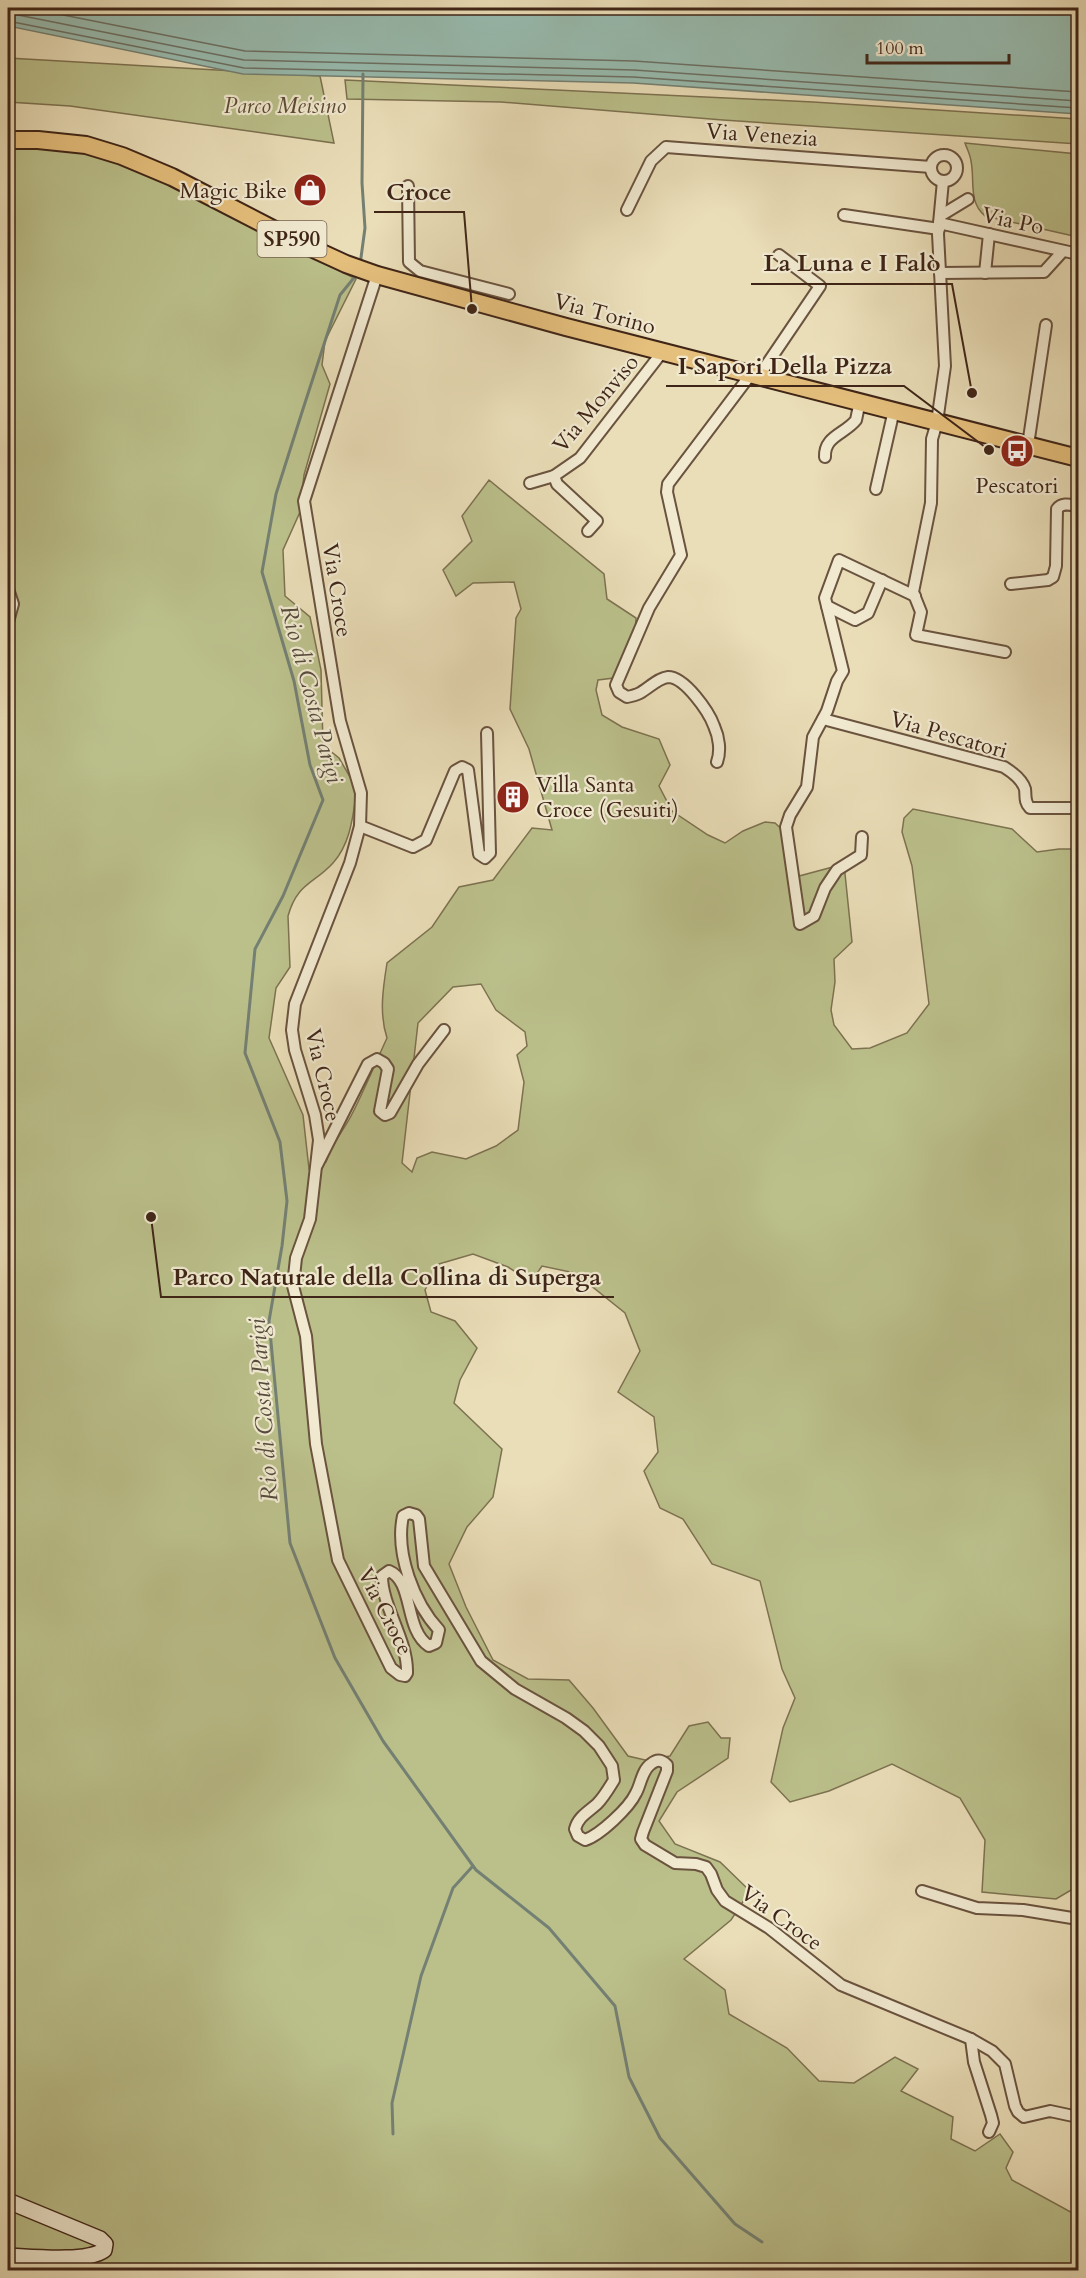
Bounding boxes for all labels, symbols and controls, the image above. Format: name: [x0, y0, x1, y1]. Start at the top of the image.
scale bar: [867, 27, 1010, 65]
text: 100 m: [876, 36, 924, 61]
park label: Parco Meisino: [224, 91, 346, 121]
street label: Via Venezia: [705, 116, 819, 154]
callout: Croce: [374, 170, 464, 212]
shop icon: Magic Bike: [292, 172, 328, 208]
place label: Magic Bike: [179, 176, 287, 206]
text: Croce: [386, 176, 452, 209]
street label: Via Po: [979, 200, 1047, 242]
road number: SP590: [258, 221, 326, 257]
callout: La Luna e I Falò: [751, 242, 952, 284]
text: La Luna e I Falò: [763, 247, 941, 280]
street label: Via Torino: [550, 286, 659, 342]
callout: I Sapori Della Pizza: [666, 344, 904, 386]
street label: Via Monviso: [546, 348, 646, 459]
text: I Sapori Della Pizza: [678, 350, 892, 383]
bus stop icon: Pescatori: [999, 433, 1035, 469]
place label: Pescatori: [976, 471, 1058, 501]
street label: Via Croce: [315, 541, 359, 639]
water label: Rio di Costa Parigi: [272, 601, 351, 787]
street label: Via Pescatori: [887, 704, 1011, 766]
place label: Villa Santa Croce (Gesuiti): [536, 770, 679, 825]
building icon: Villa Santa Croce (Gesuiti): [495, 779, 531, 815]
street label: Via Croce: [298, 1026, 348, 1125]
callout: Parco Naturale della Collina di Superga: [161, 1255, 614, 1297]
text: Parco Naturale della Collina di Superga: [173, 1261, 601, 1294]
water label: Rio di Costa Parigi: [241, 1317, 286, 1503]
street label: Via Croce: [350, 1563, 420, 1660]
street label: Via Croce: [734, 1878, 828, 1958]

